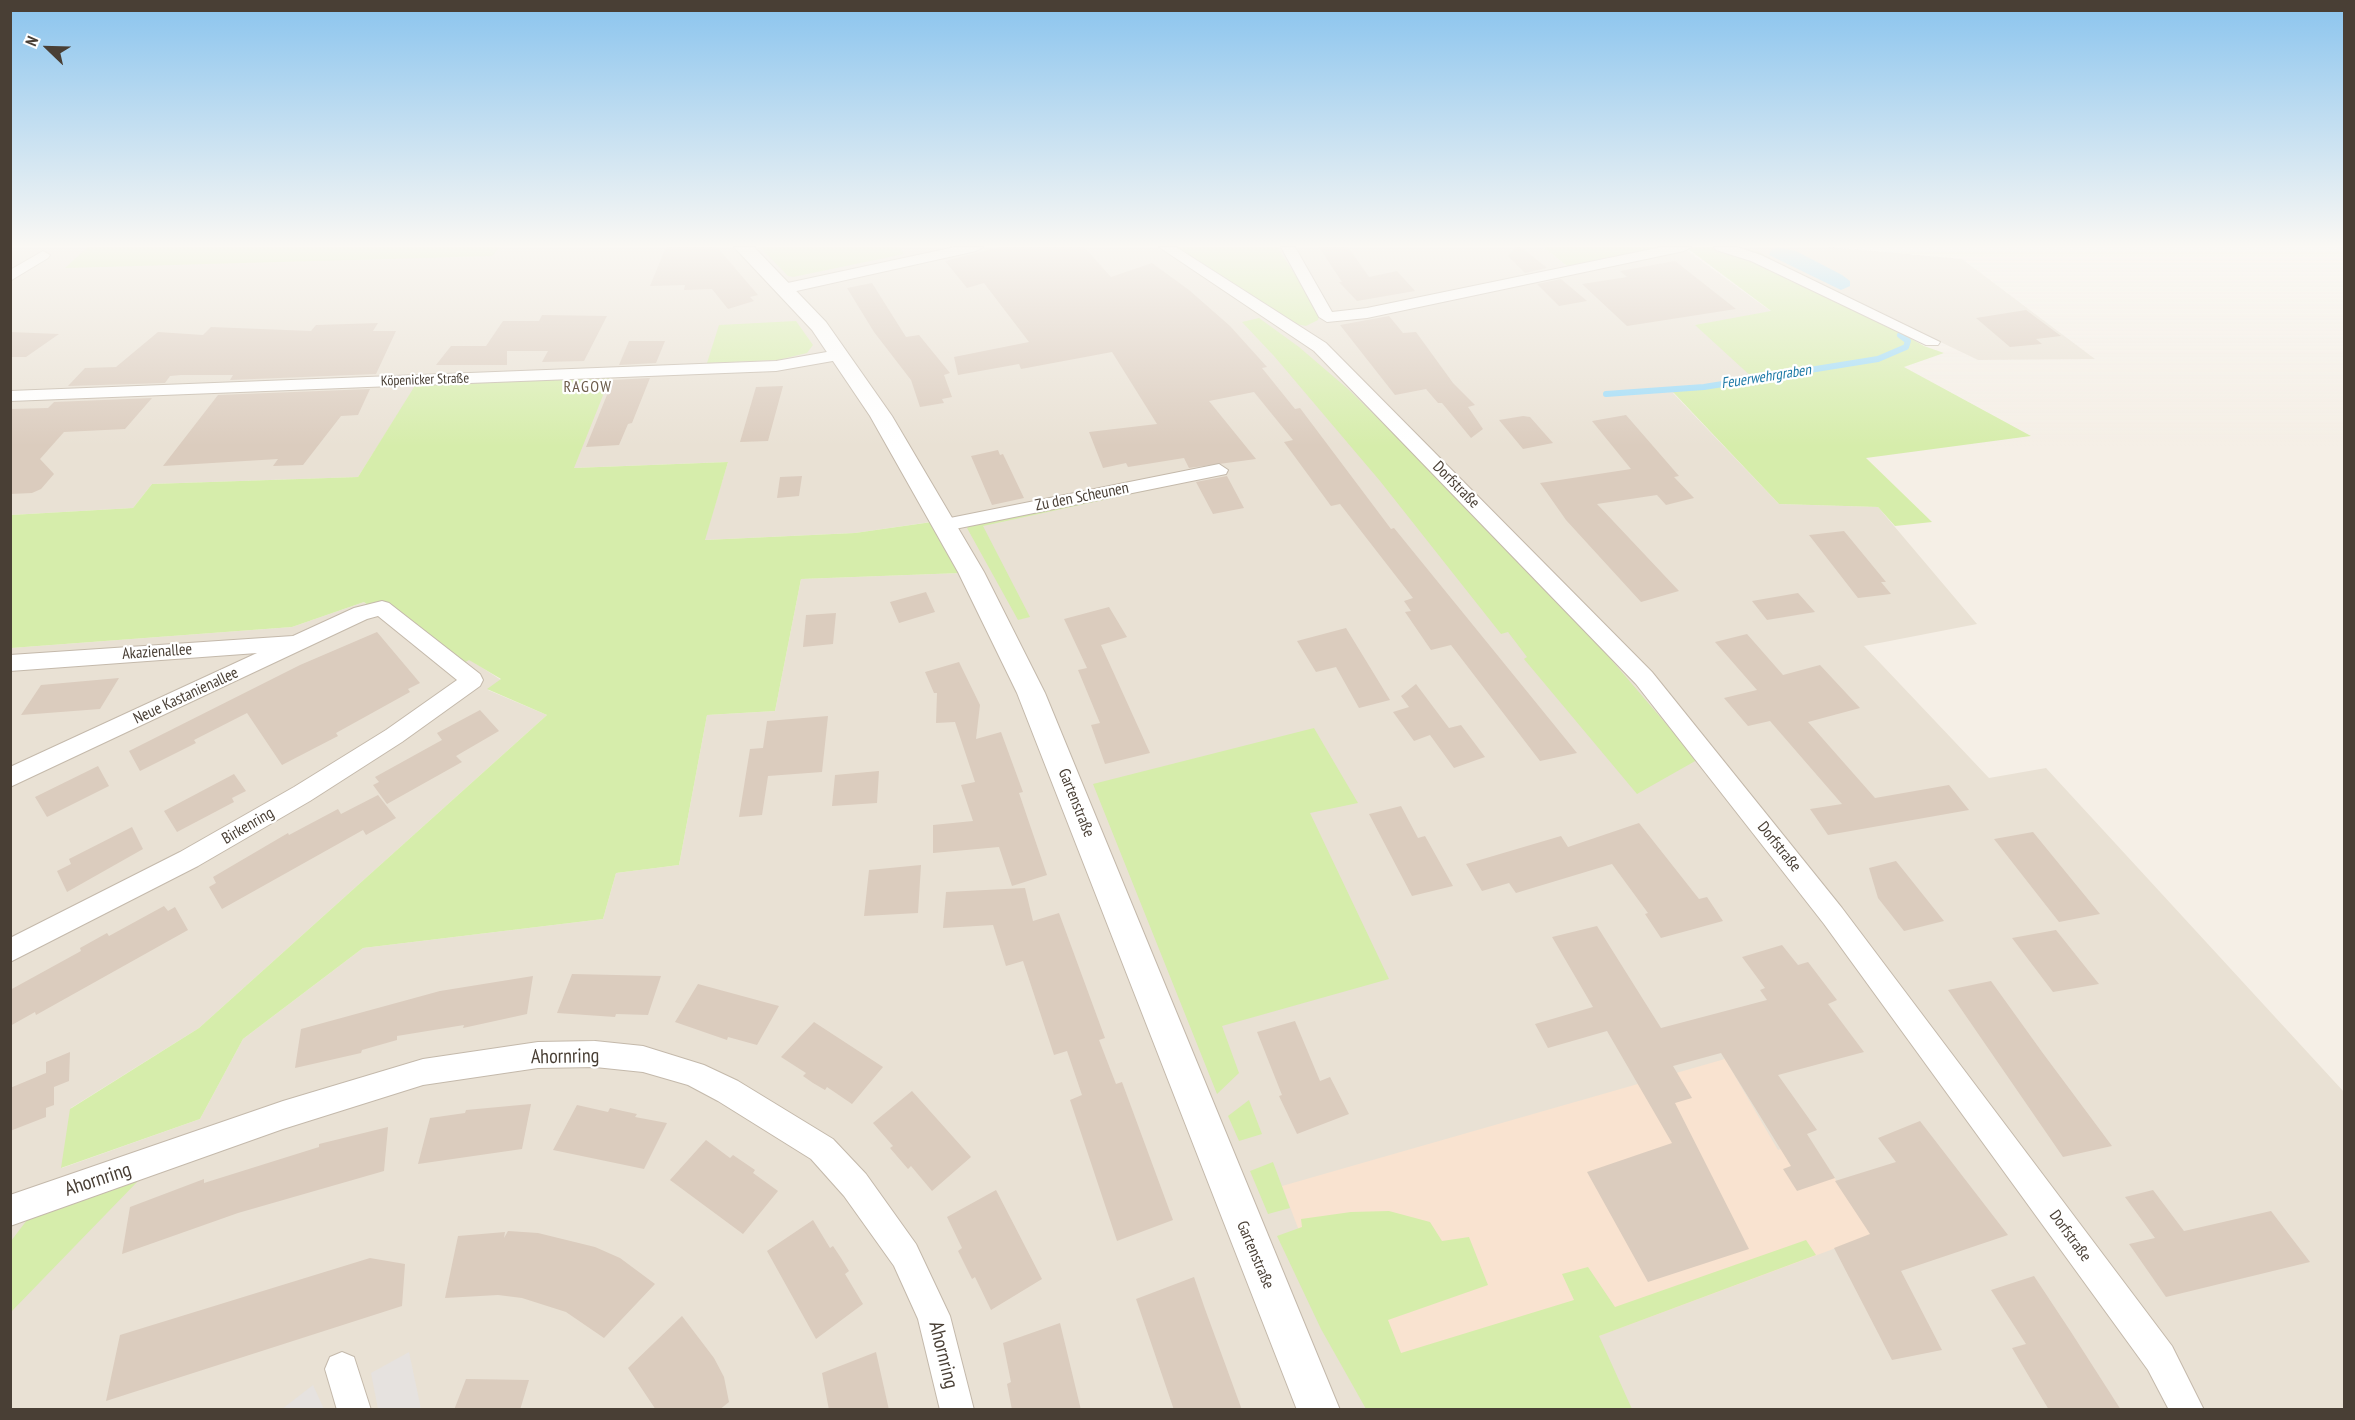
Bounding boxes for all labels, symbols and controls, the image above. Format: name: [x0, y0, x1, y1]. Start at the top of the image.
north arrow: [18, 18, 78, 78]
text: N: [21, 33, 42, 49]
water label: Feuerwehrgraben: [1720, 361, 1812, 393]
street label: Köpenicker Straße: [381, 370, 469, 390]
district label: RAGOW: [563, 377, 613, 397]
street label: Dorfstraße: [1428, 457, 1484, 513]
street label: Zu den Scheunen: [1034, 479, 1130, 515]
street label: Akazienallee: [121, 640, 193, 664]
street label: Neue Kastanienallee: [131, 663, 241, 729]
street label: Gartenstraße: [1054, 766, 1098, 840]
street label: Birkenring: [219, 803, 277, 849]
street label: Dorfstraße: [1753, 818, 1805, 876]
street label: Ahornring: [531, 1044, 599, 1070]
street label: Ahornring: [62, 1158, 134, 1202]
street label: Dorfstraße: [2045, 1207, 2095, 1265]
street label: Gartenstraße: [1232, 1218, 1278, 1292]
street label: Ahornring: [923, 1319, 963, 1391]

